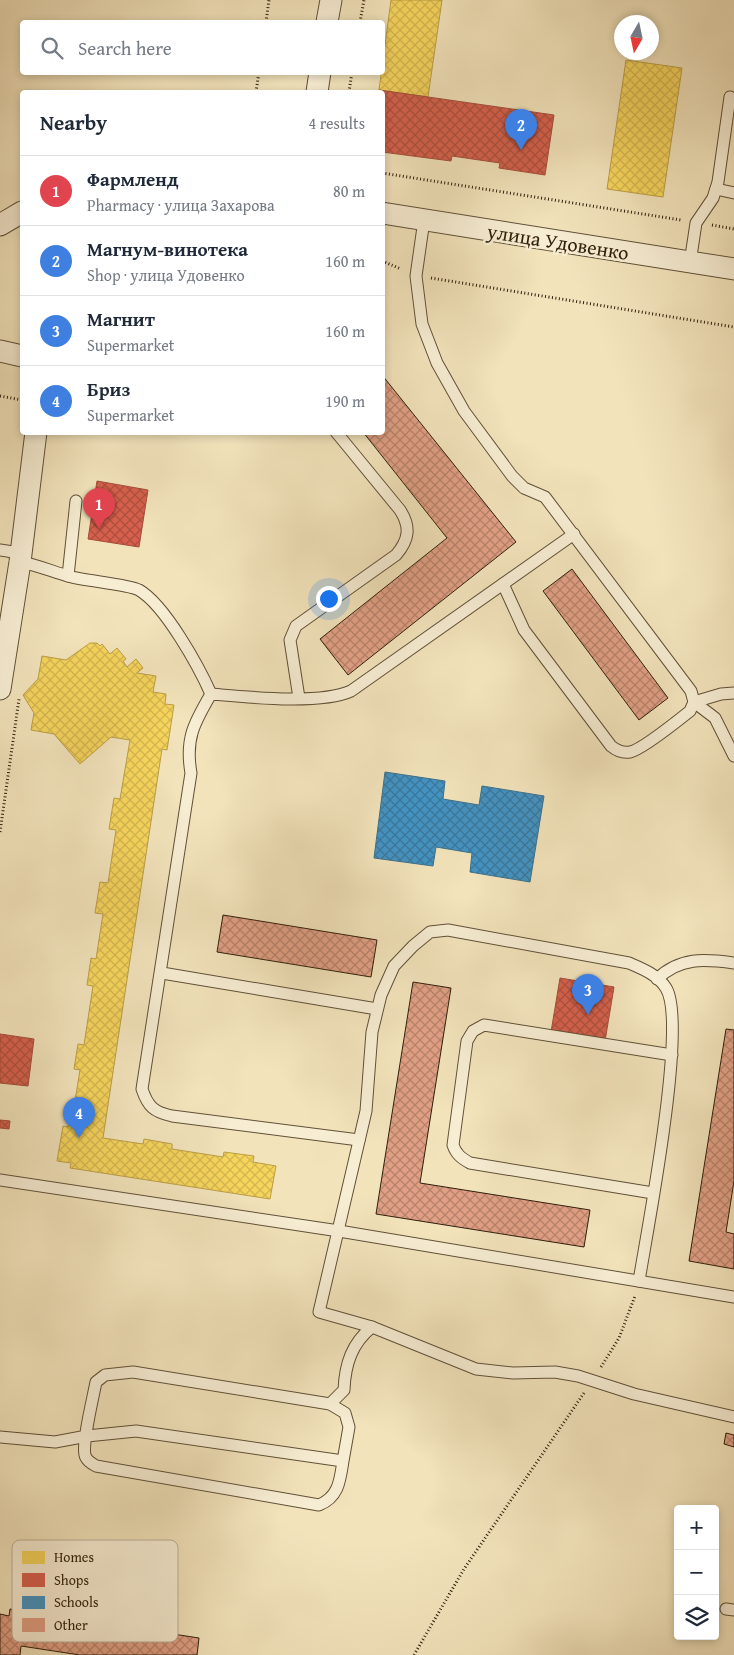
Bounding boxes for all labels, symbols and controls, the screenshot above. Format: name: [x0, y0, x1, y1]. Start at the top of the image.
north arrow: [614, 15, 659, 60]
search box: [20, 20, 385, 75]
icon: search: [38, 34, 66, 62]
text: Search here: [78, 34, 172, 62]
text: Nearby: [40, 107, 107, 138]
pin: 2: [505, 109, 537, 150]
text: 4 results: [308, 111, 365, 135]
text: Фармленд: [87, 165, 179, 193]
text: 1: [52, 179, 60, 203]
text: 80 m: [333, 179, 365, 203]
text: Pharmacy · улица Захарова: [87, 193, 275, 217]
street label: улица Удовенко: [484, 216, 631, 267]
text: Магнум-винотека: [87, 235, 248, 263]
text: 2: [52, 249, 60, 273]
text: 160 m: [325, 249, 365, 273]
text: Shop · улица Удовенко: [87, 263, 245, 287]
text: Магнит: [87, 305, 155, 333]
text: 3: [52, 319, 60, 343]
text: 160 m: [325, 319, 365, 343]
text: Supermarket: [87, 333, 174, 357]
text: Бриз: [87, 375, 131, 403]
text: 4: [52, 389, 60, 413]
text: 190 m: [325, 389, 365, 413]
text: Supermarket: [87, 403, 174, 427]
pin: 1: [83, 488, 115, 529]
your location: [316, 586, 342, 612]
pin: 3: [572, 974, 604, 1015]
pin: 4: [63, 1097, 95, 1138]
map controls: [674, 1505, 719, 1640]
button: +: [674, 1505, 719, 1550]
legend: [12, 1540, 178, 1642]
text: Homes: [54, 1547, 94, 1567]
button: −: [674, 1550, 719, 1595]
text: Shops: [54, 1570, 89, 1590]
text: Schools: [54, 1592, 98, 1612]
button: layers: [674, 1595, 719, 1640]
text: Other: [54, 1615, 88, 1635]

